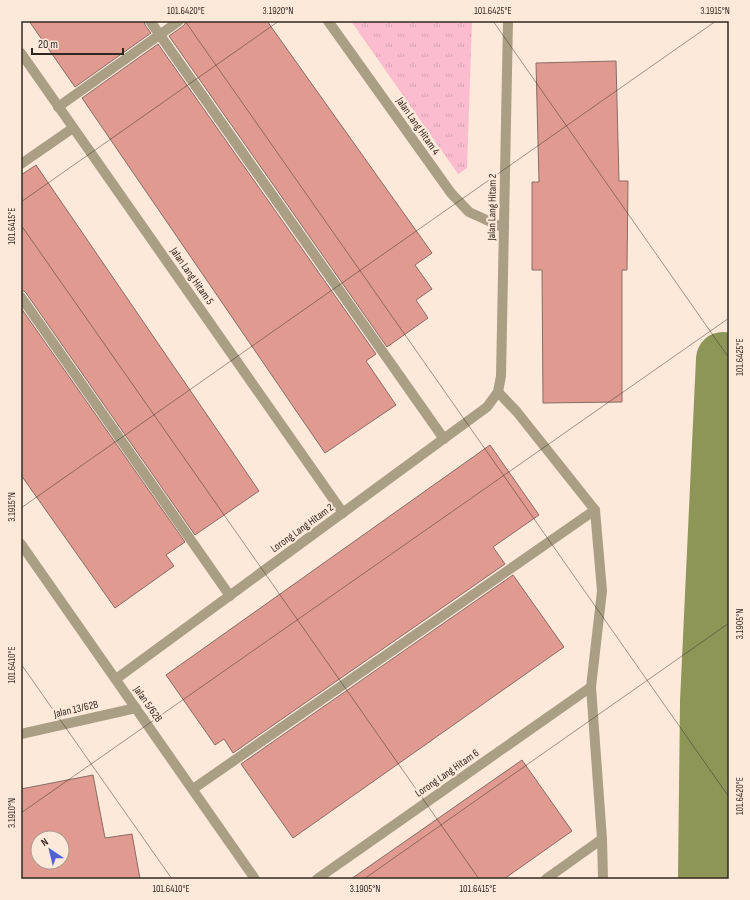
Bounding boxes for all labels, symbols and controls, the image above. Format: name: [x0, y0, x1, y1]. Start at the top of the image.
text: 101.6420°E: [167, 5, 205, 17]
text: 3.1920°N: [263, 5, 293, 17]
text: 101.6425°E: [474, 5, 512, 17]
text: 3.1915°N: [700, 5, 730, 17]
scale bar: [32, 30, 123, 56]
text: 20 m: [38, 37, 58, 52]
street label: Jalan Lang Hitam 4: [393, 94, 443, 157]
street label: Jalan Lang Hitam 2: [485, 173, 499, 242]
text: 101.6415°E: [6, 208, 18, 244]
street label: Jalan Lang Hitam 5: [167, 244, 216, 307]
text: 101.6425°E: [734, 338, 746, 376]
text: 3.1915°N: [6, 492, 18, 522]
street label: Lorong Lang Hitam 2: [268, 501, 336, 555]
text: 3.1905°N: [734, 609, 746, 639]
text: 101.6410°E: [6, 646, 18, 684]
street label: Jalan 5/62B: [130, 683, 165, 725]
street label: Jalan 13/62B: [52, 698, 100, 721]
street label: Lorong Lang Hitam 6: [413, 746, 482, 800]
text: 101.6420°E: [734, 777, 746, 815]
text: 3.1910°N: [6, 798, 18, 828]
north arrow: [30, 830, 70, 870]
text: N: [38, 835, 51, 849]
text: 101.6410°E: [152, 883, 190, 895]
text: 3.1905°N: [350, 883, 380, 895]
text: 101.6415°E: [460, 883, 496, 895]

